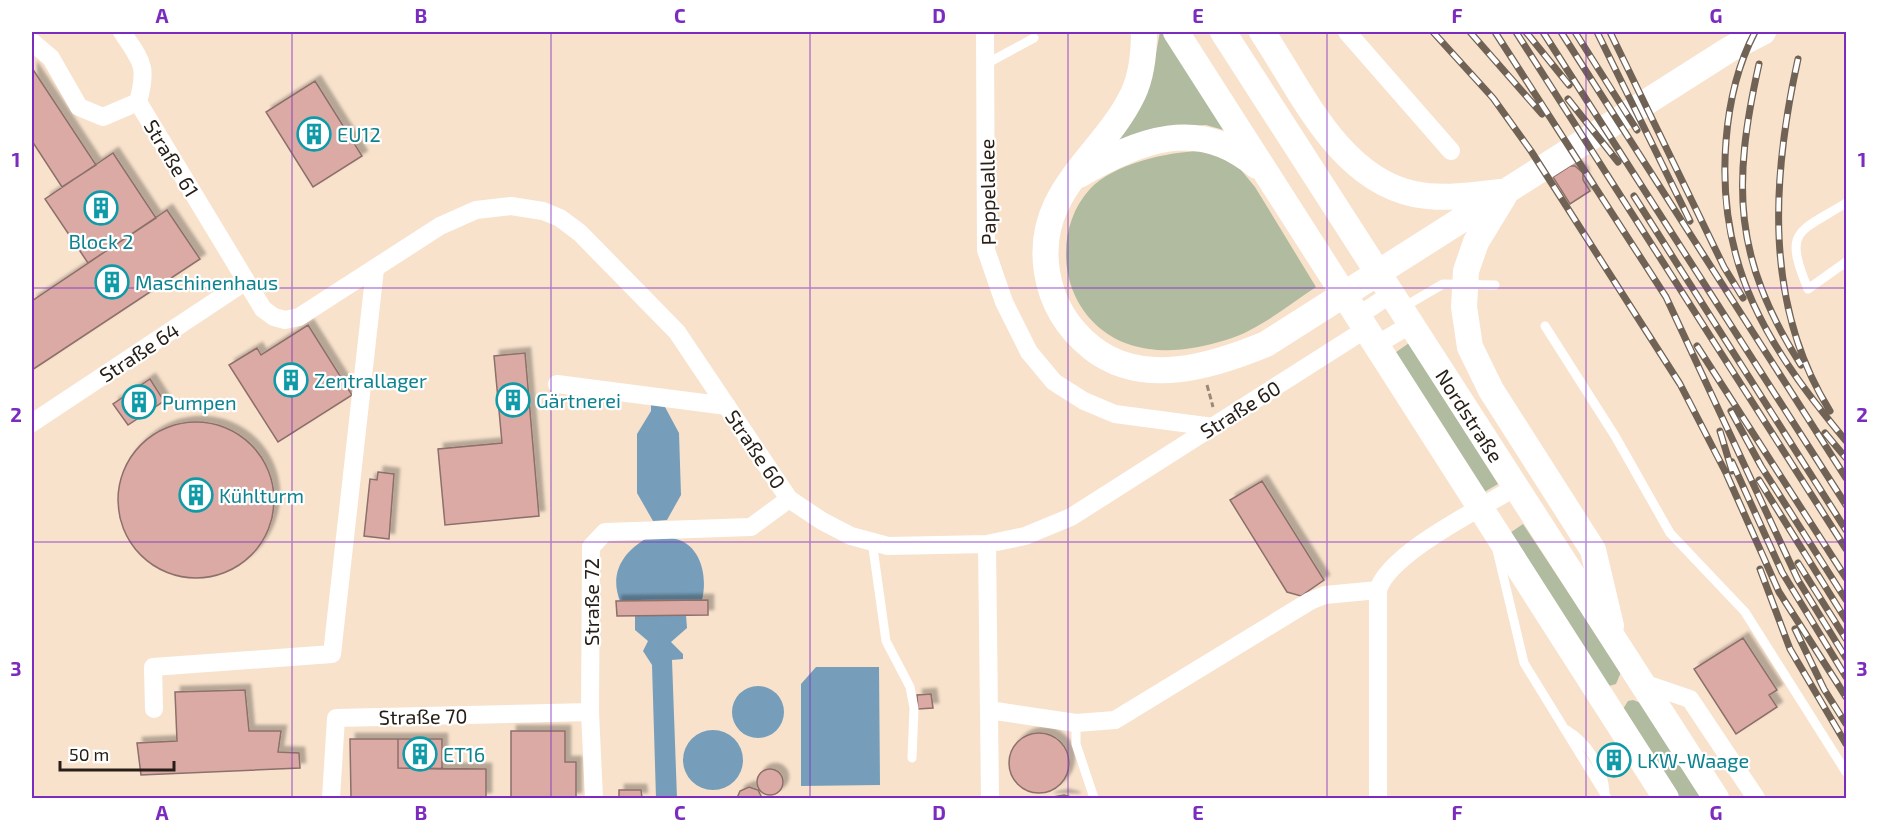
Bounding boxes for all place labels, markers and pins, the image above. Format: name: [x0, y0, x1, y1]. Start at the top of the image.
building icon: EU12: [296, 116, 332, 152]
place label: EU12: [337, 122, 381, 146]
building icon: Block 2: [83, 190, 119, 226]
place label: Block 2: [68, 229, 134, 253]
building icon: Maschinenhaus: [94, 264, 130, 300]
place label: Maschinenhaus: [135, 270, 278, 294]
building icon: Zentrallager: [273, 362, 309, 398]
place label: Zentrallager: [314, 368, 427, 392]
building icon: Gärtnerei: [495, 382, 531, 418]
building icon: Pumpen: [121, 384, 157, 420]
place label: Gärtnerei: [536, 388, 621, 412]
place label: Pumpen: [162, 390, 237, 414]
building icon: Kühlturm: [178, 477, 214, 513]
place label: Kühlturm: [219, 483, 304, 507]
building icon: ET16: [402, 736, 438, 772]
place label: ET16: [443, 742, 485, 766]
building icon: LKW-Waage: [1596, 742, 1632, 778]
place label: LKW-Waage: [1637, 748, 1749, 772]

